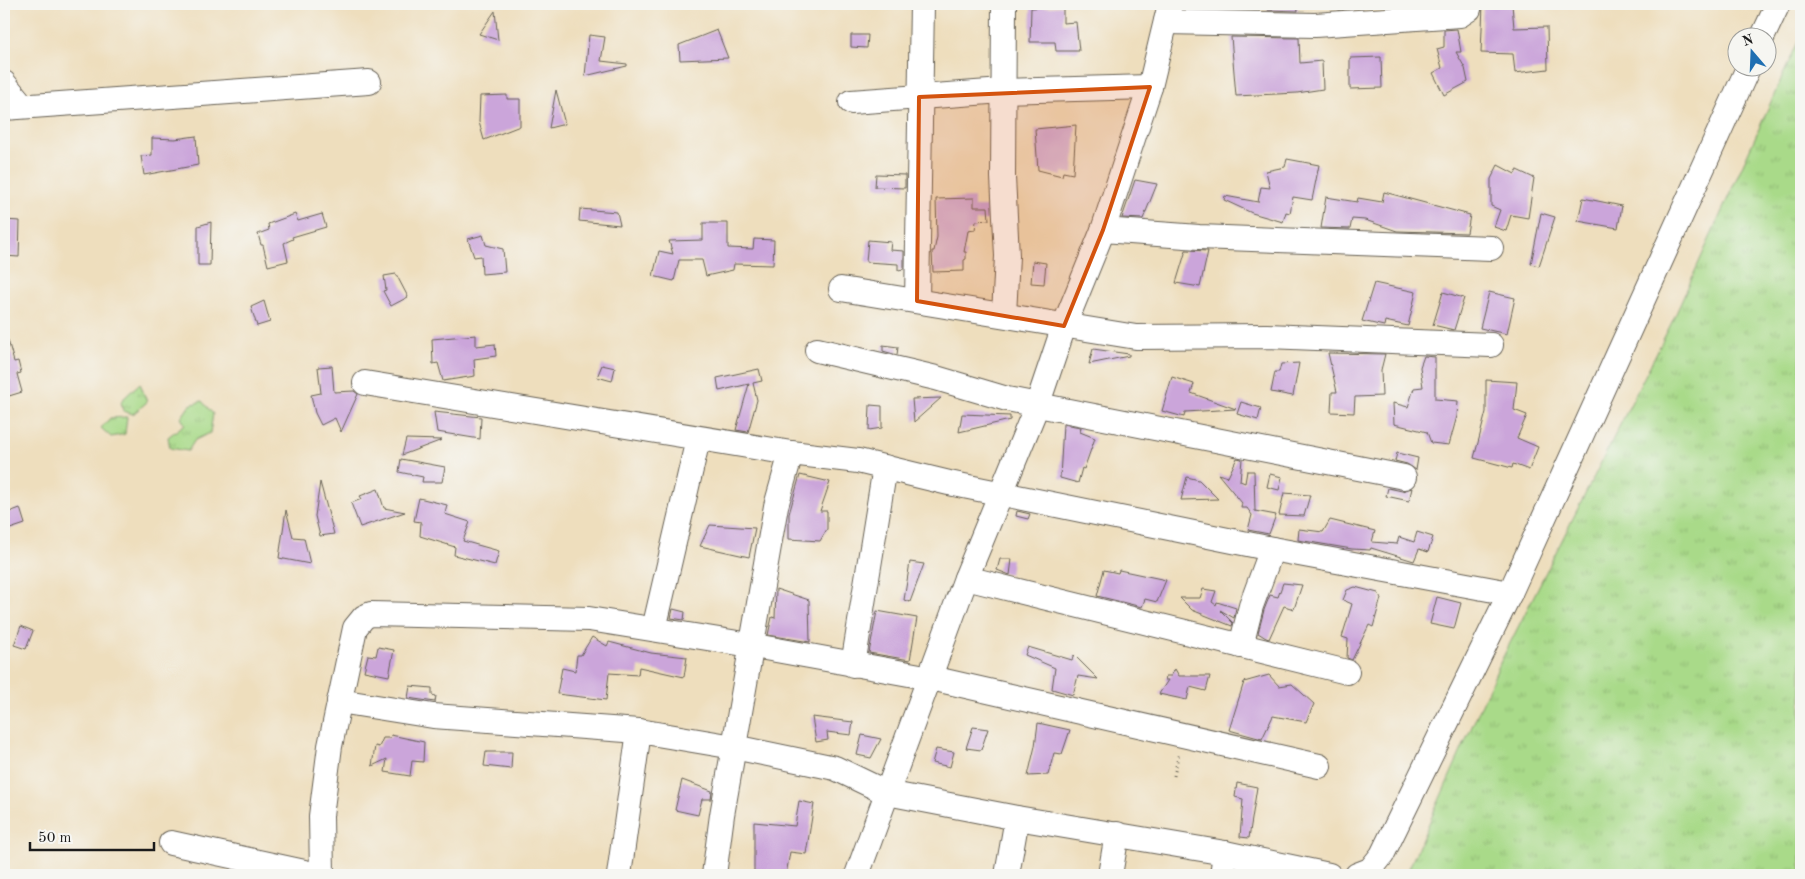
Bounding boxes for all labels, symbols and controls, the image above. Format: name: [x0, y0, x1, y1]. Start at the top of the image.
north arrow: [1728, 28, 1778, 78]
text: N: [1741, 32, 1756, 49]
scale bar: [30, 819, 154, 851]
text: 50 m: [38, 831, 72, 846]

